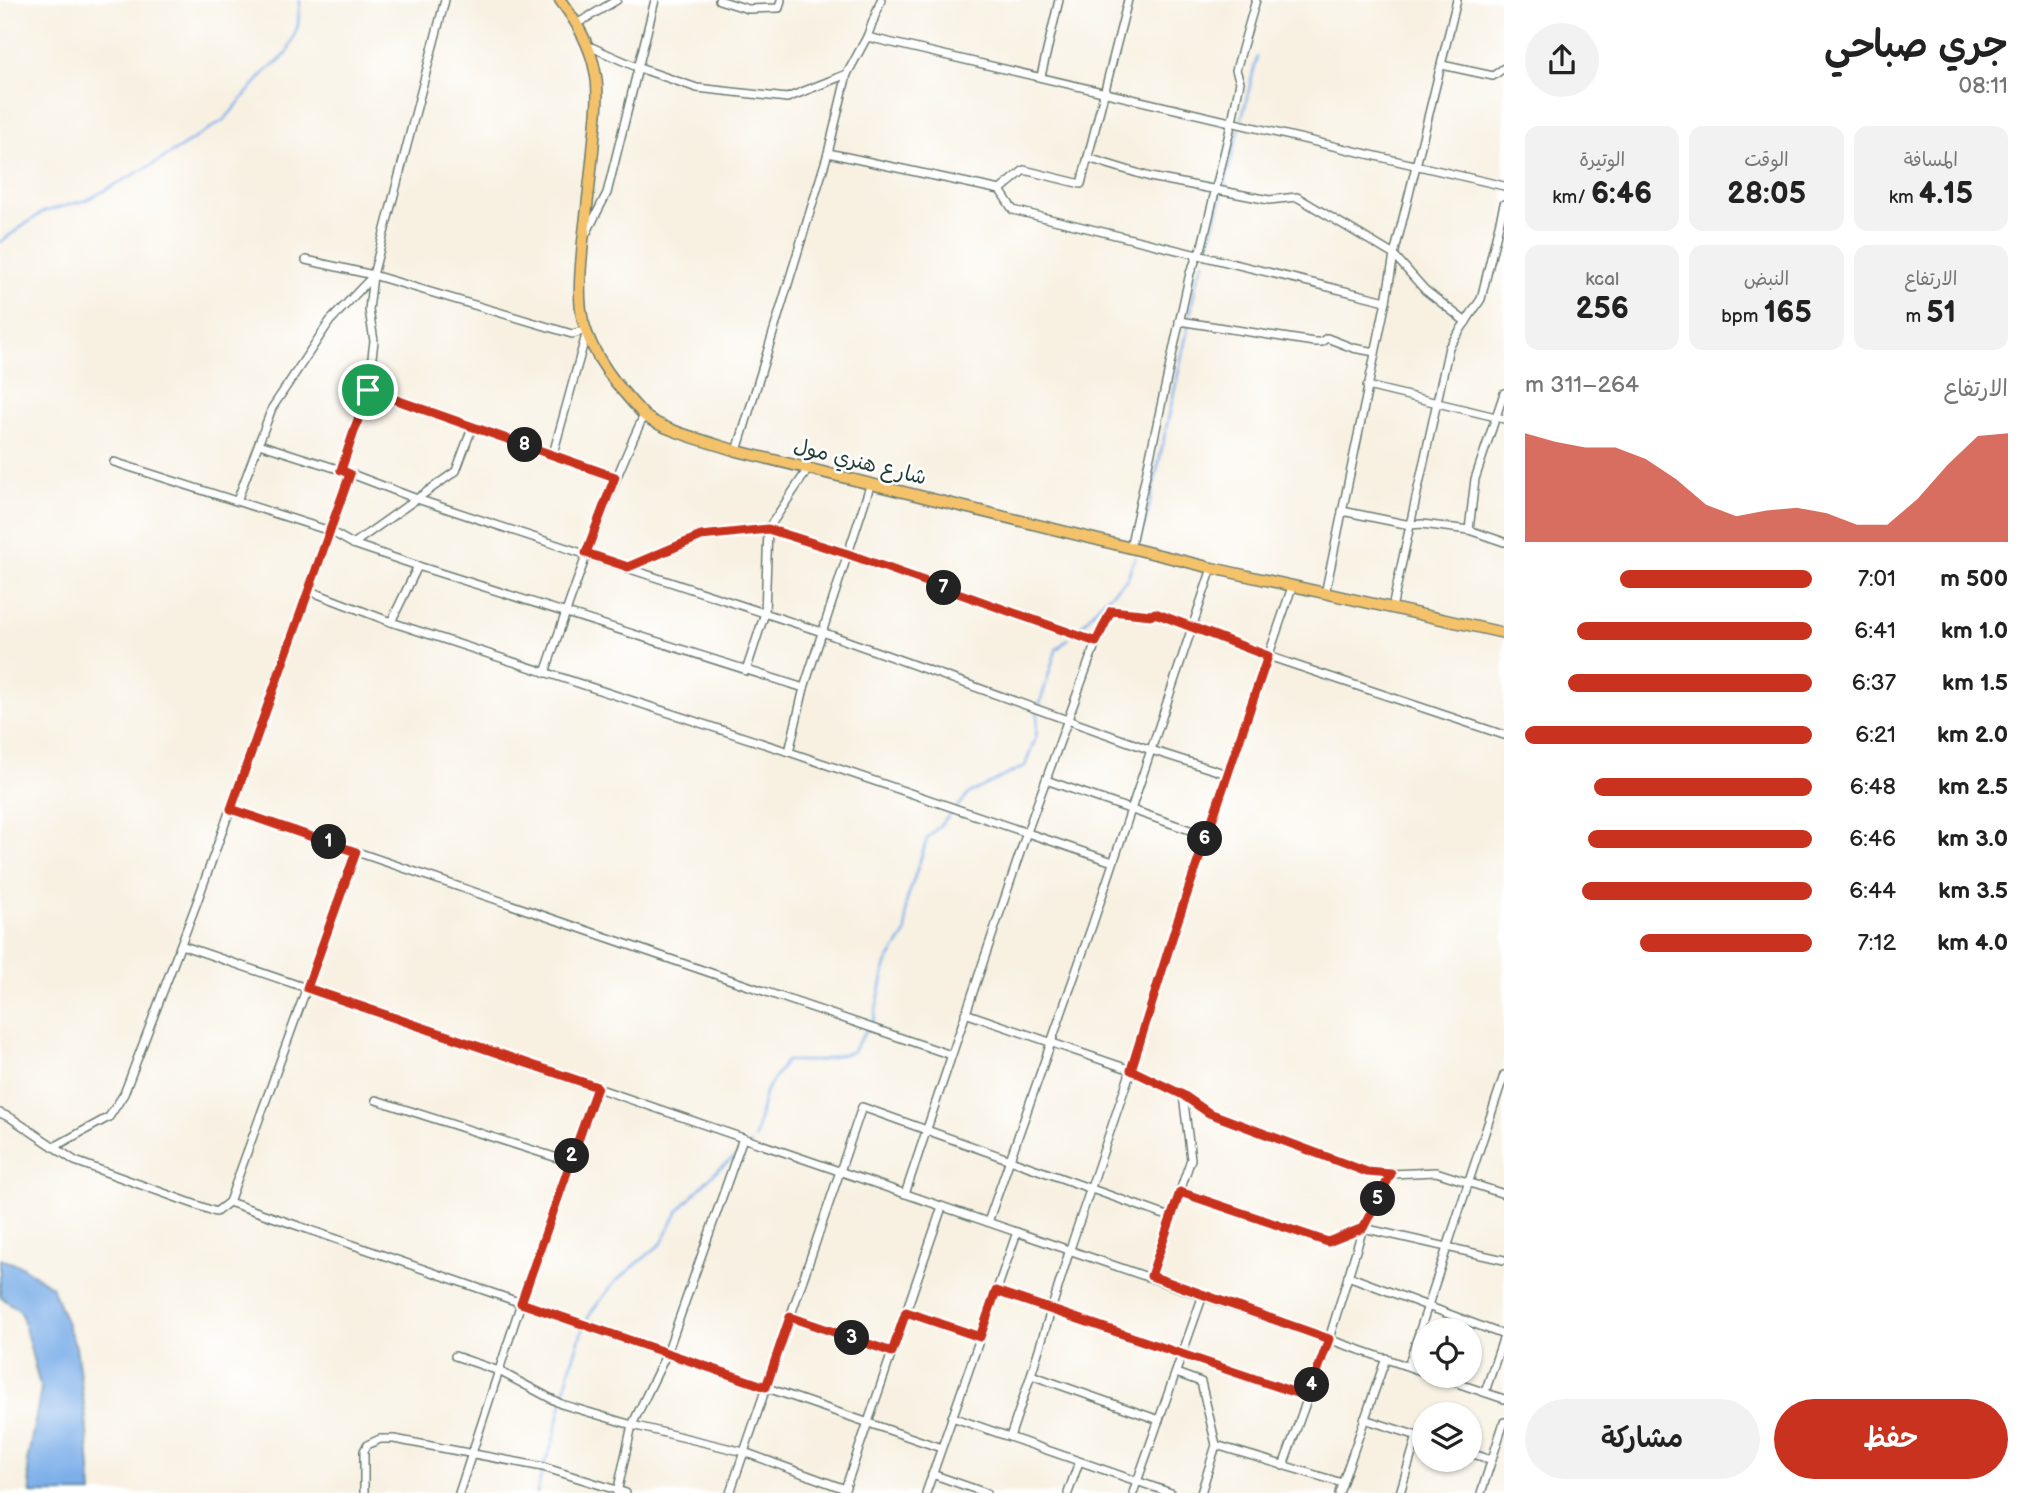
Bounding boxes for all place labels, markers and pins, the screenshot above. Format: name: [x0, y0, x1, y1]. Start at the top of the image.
pin: [338, 360, 398, 420]
pin: 8: [508, 428, 542, 462]
pin: 7: [926, 570, 962, 606]
pin: 6: [1188, 822, 1222, 856]
pin: 1: [312, 824, 346, 860]
pin: 2: [554, 1138, 590, 1174]
pin: 5: [1360, 1182, 1396, 1216]
pin: 3: [834, 1320, 870, 1356]
pin: 4: [1294, 1368, 1330, 1402]

